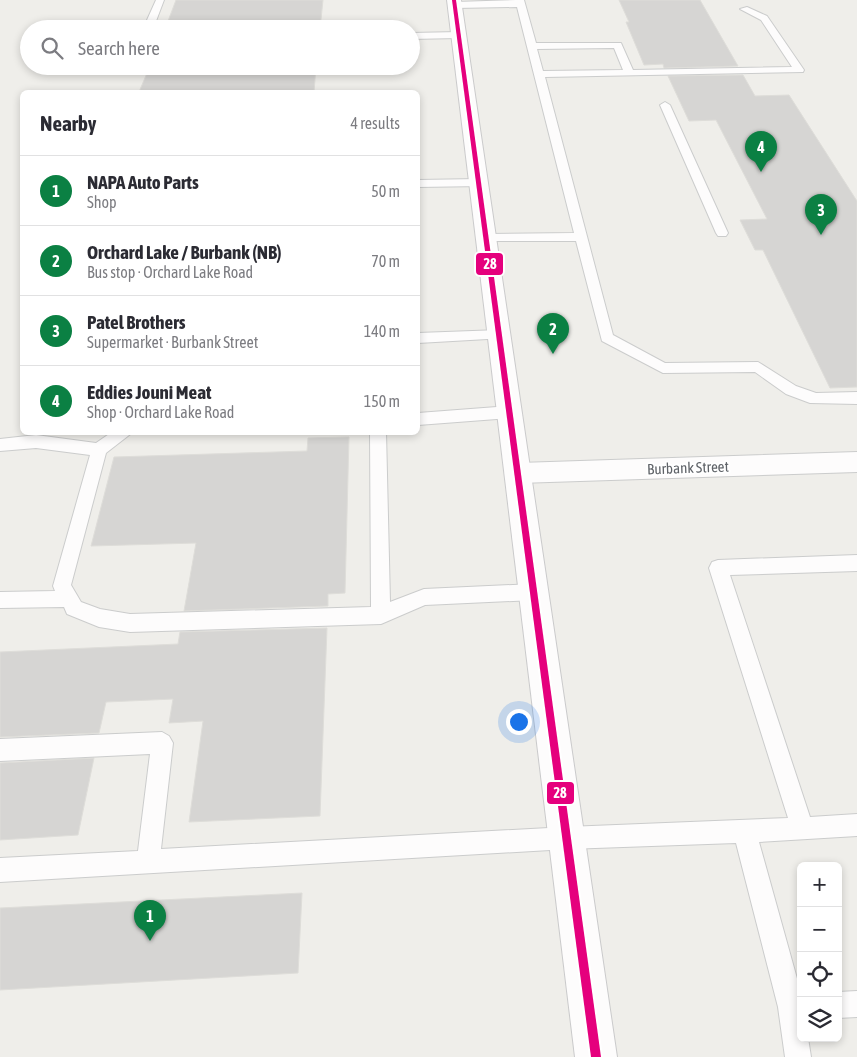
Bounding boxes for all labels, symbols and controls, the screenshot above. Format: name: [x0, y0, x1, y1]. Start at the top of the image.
search box: [20, 20, 420, 75]
icon: search: [38, 34, 66, 62]
text: Search here: [78, 37, 160, 59]
text: Nearby: [40, 111, 96, 135]
text: 4 results: [350, 114, 400, 132]
pin: 4: [745, 131, 777, 172]
text: NAPA Auto Parts: [87, 171, 199, 193]
text: 1: [52, 182, 60, 200]
text: 50 m: [371, 182, 400, 200]
text: Shop: [87, 193, 117, 211]
pin: 3: [805, 194, 837, 235]
text: Orchard Lake / Burbank (NB): [87, 241, 282, 263]
text: 2: [52, 252, 60, 270]
text: 70 m: [371, 252, 400, 270]
line badge: 28: [475, 252, 504, 276]
text: 28: [483, 256, 497, 272]
text: Bus stop · Orchard Lake Road: [87, 263, 253, 281]
text: Patel Brothers: [87, 311, 185, 333]
pin: 2: [537, 313, 569, 354]
text: 3: [52, 322, 60, 340]
text: 140 m: [364, 322, 400, 340]
text: Supermarket · Burbank Street: [87, 333, 258, 351]
text: Eddies Jouni Meat: [87, 381, 211, 403]
text: 4: [52, 392, 60, 410]
text: 150 m: [364, 392, 400, 410]
text: Shop · Orchard Lake Road: [87, 403, 234, 421]
street label: Burbank Street: [647, 458, 729, 477]
your location: [506, 709, 532, 735]
line badge: 28: [546, 781, 575, 805]
text: 28: [553, 785, 567, 801]
map controls: [797, 862, 842, 1042]
button: +: [797, 862, 842, 907]
pin: 1: [134, 900, 166, 941]
button: −: [797, 907, 842, 952]
button: locate: [797, 952, 842, 997]
button: layers: [797, 997, 842, 1042]

